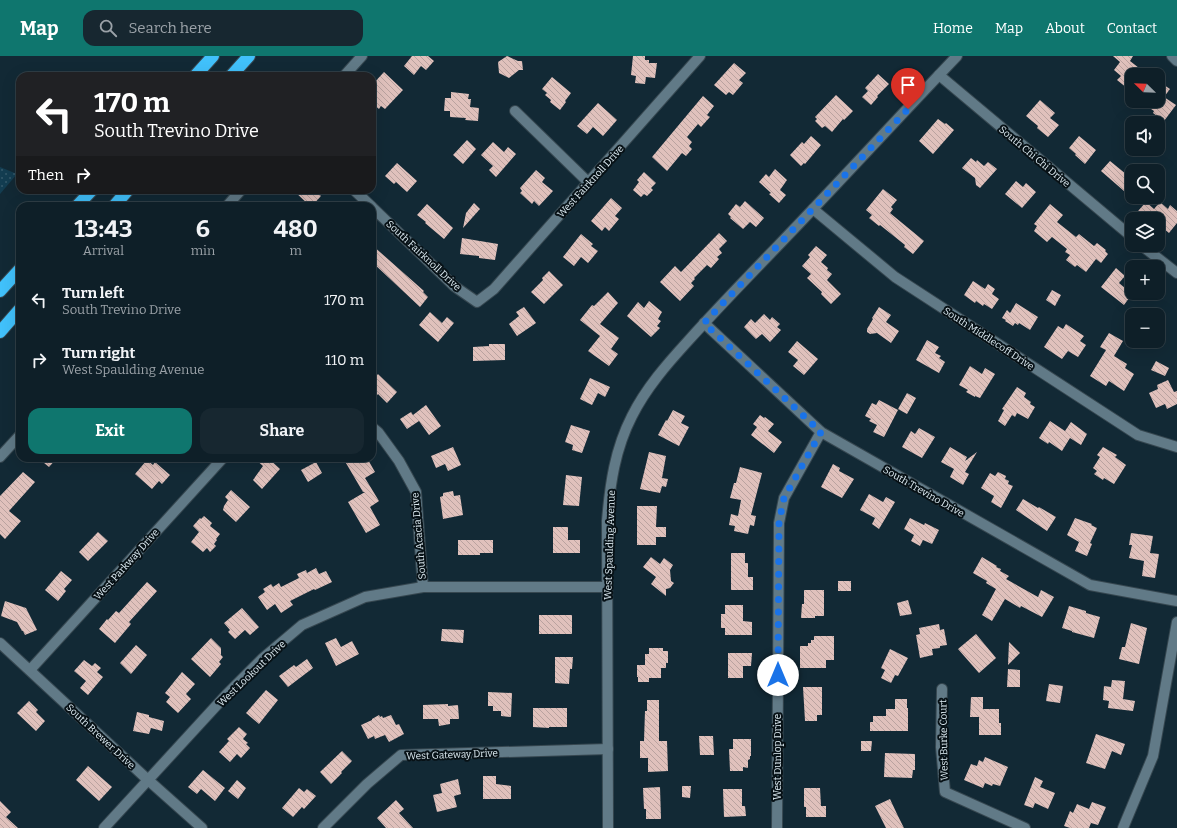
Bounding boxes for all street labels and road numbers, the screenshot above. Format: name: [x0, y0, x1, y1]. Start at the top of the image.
street label: South Chi Chi Drive: [996, 124, 1072, 190]
street label: West Fairknoll Drive: [555, 143, 626, 220]
street label: South Fairknoll Drive: [384, 218, 463, 293]
street label: South Middlecoff Drive: [941, 305, 1036, 373]
street label: South Trevino Drive: [881, 464, 966, 520]
street label: West Spaulding Avenue: [602, 490, 618, 600]
street label: South Acacia Drive: [409, 492, 429, 580]
street label: West Parkway Drive: [92, 527, 162, 603]
street label: West Lookout Drive: [215, 638, 288, 709]
street label: West Burke Court: [937, 699, 951, 781]
street label: South Brewer Drive: [63, 702, 137, 772]
street label: West Dunlop Drive: [772, 714, 784, 800]
street label: West Gateway Drive: [406, 747, 498, 763]

